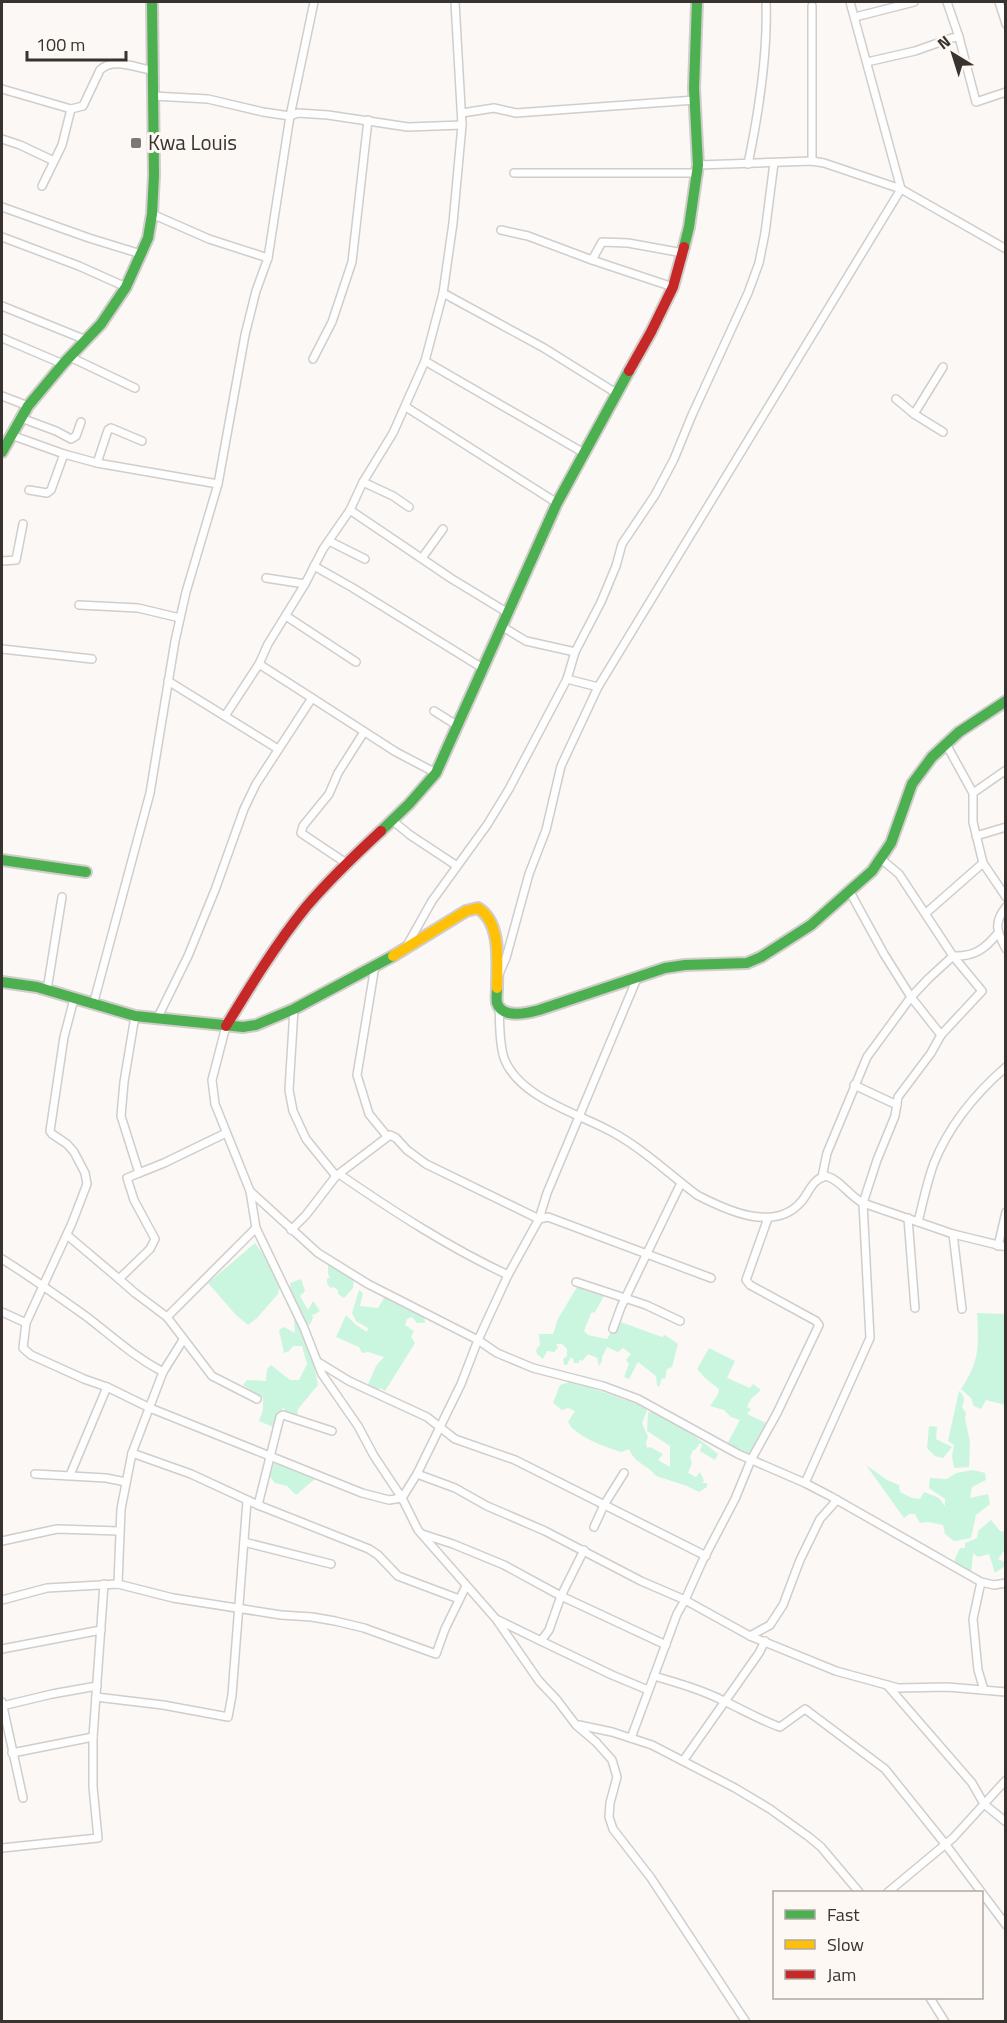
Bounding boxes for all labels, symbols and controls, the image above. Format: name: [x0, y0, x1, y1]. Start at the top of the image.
scale bar: [27, 24, 126, 62]
north arrow: [923, 24, 983, 84]
text: N: [932, 29, 956, 55]
text: 100 m: [36, 31, 85, 58]
place label: Kwa Louis: [148, 126, 237, 158]
marker: Kwa Louis: [129, 136, 143, 150]
legend: [773, 1891, 983, 1999]
text: Fast: [827, 1901, 860, 1928]
text: Slow: [827, 1931, 864, 1958]
text: Jam: [827, 1961, 856, 1988]

